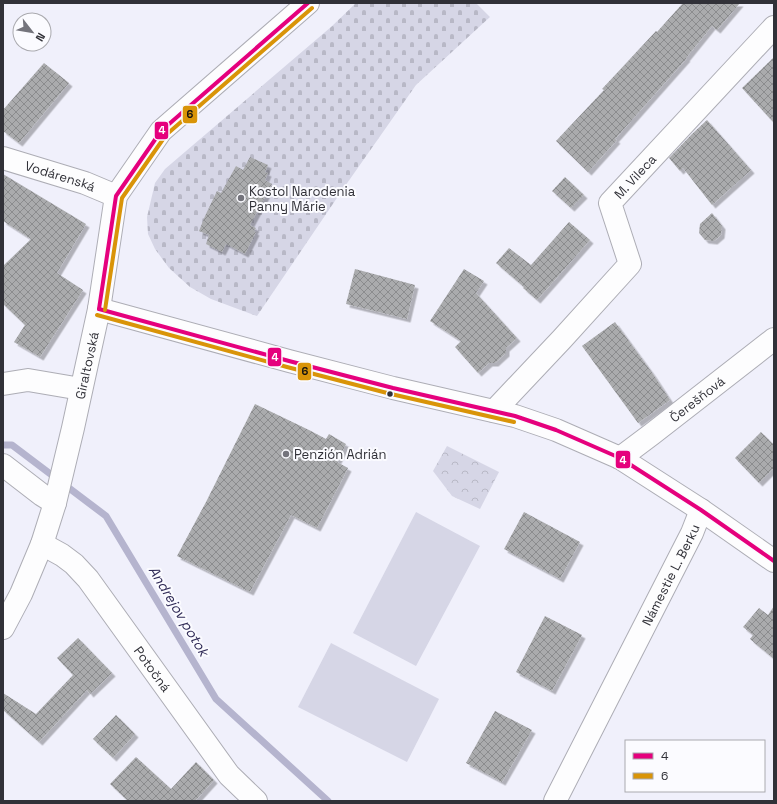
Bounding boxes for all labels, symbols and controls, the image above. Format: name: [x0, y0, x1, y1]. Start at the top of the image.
north arrow: [12, 12, 52, 52]
text: N: [33, 30, 48, 44]
line badge: 6: [182, 105, 198, 124]
text: 6: [187, 107, 194, 121]
line badge: 4: [154, 121, 169, 140]
text: 4: [159, 123, 166, 137]
street label: M. Vileca: [610, 150, 660, 202]
street label: Vodárenská: [23, 157, 99, 195]
place label: Kostol Narodenia Panny Márie: [249, 183, 356, 215]
marker: Kostol Narodenia Panny Márie: [236, 193, 246, 203]
street label: Giraltovská: [71, 329, 102, 401]
line badge: 4: [267, 347, 282, 367]
text: 4: [272, 350, 279, 364]
line badge: 6: [297, 362, 312, 381]
text: 6: [302, 364, 309, 378]
street label: Čerešňová: [666, 372, 728, 426]
unlabelled marker: [385, 389, 395, 399]
place label: Penzión Adrián: [294, 446, 387, 463]
marker: Penzión Adrián: [281, 449, 291, 459]
line badge: 4: [615, 450, 631, 469]
text: 4: [620, 453, 627, 467]
street label: Námestie L. Berku: [638, 522, 703, 628]
water label: Andrejov potok: [145, 562, 214, 661]
street label: Potočná: [130, 643, 175, 695]
legend: [625, 740, 765, 792]
text: 4: [661, 748, 669, 764]
text: 6: [661, 768, 668, 784]

